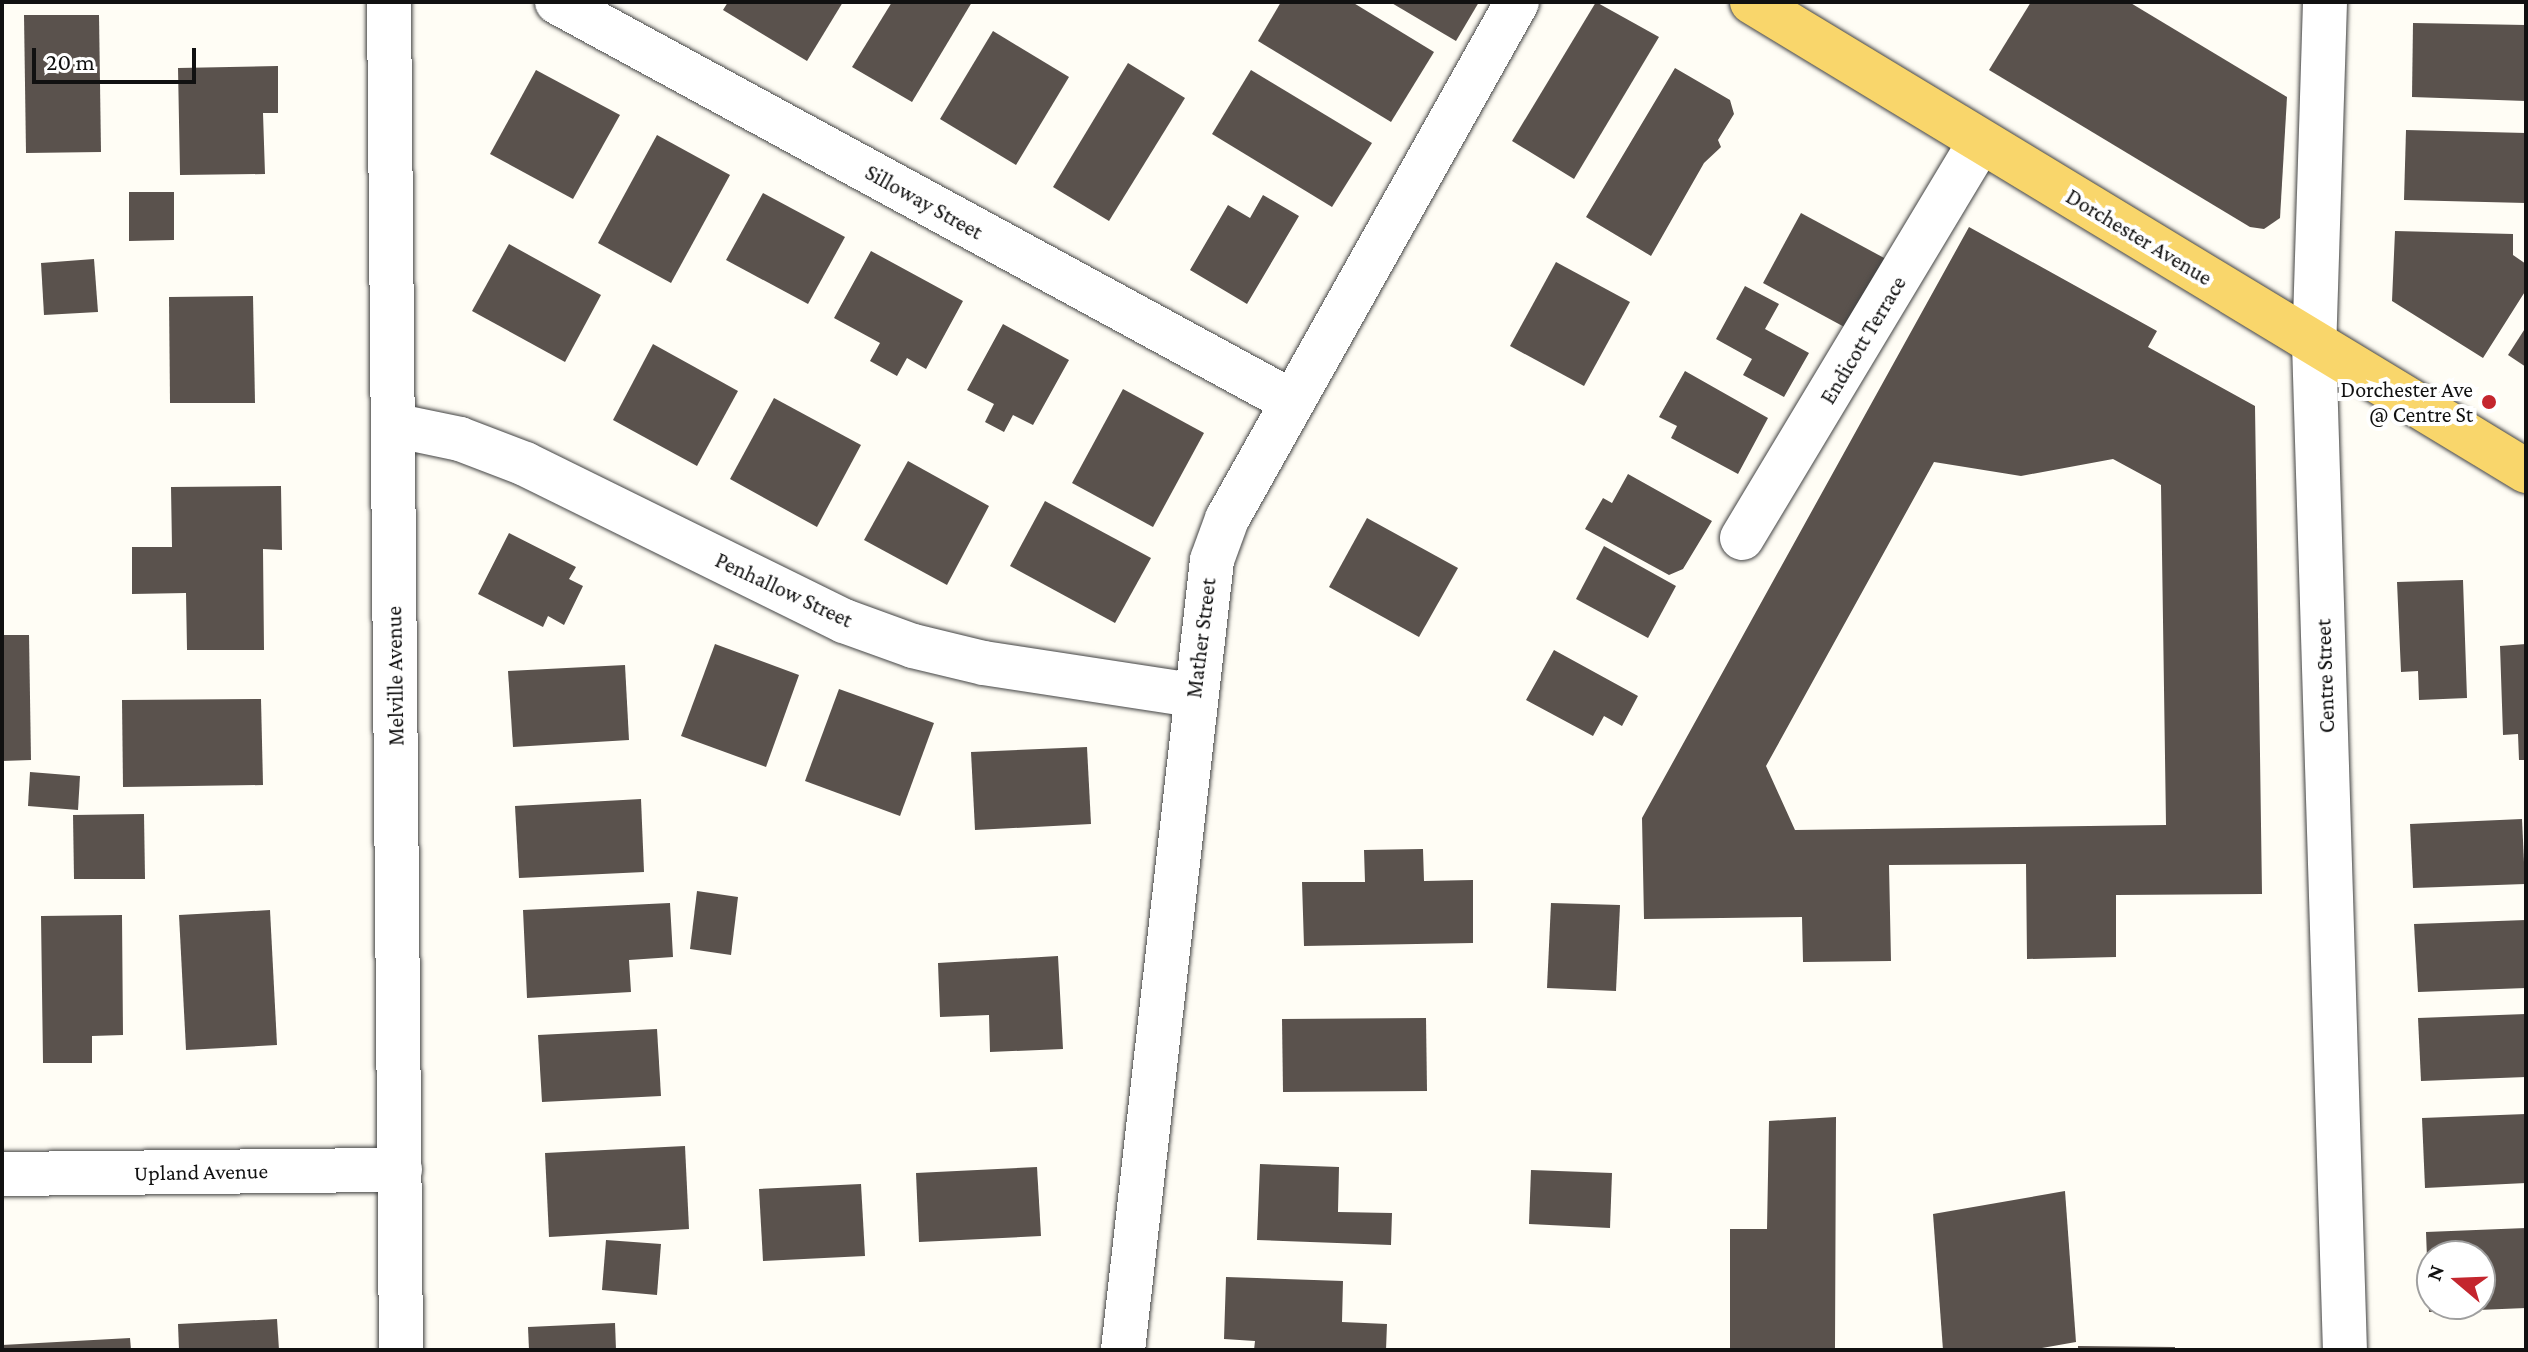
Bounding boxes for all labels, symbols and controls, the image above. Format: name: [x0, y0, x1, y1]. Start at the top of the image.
scale bar: [36, 32, 200, 82]
text: 20 m: [46, 48, 95, 75]
street label: Silloway Street: [861, 159, 987, 245]
street label: Dorchester Avenue: [2061, 183, 2217, 291]
street label: Endicott Terrace: [1814, 271, 1912, 409]
place label: Dorchester Ave @ Centre St: [2341, 376, 2473, 428]
marker: Dorchester Ave @ Centre St: [2480, 393, 2498, 411]
street label: Penhallow Street: [711, 547, 857, 633]
street label: Mather Street: [1181, 576, 1221, 700]
street label: Melville Avenue: [381, 606, 409, 746]
street label: Centre Street: [2310, 618, 2340, 734]
street label: Upland Avenue: [134, 1158, 268, 1186]
north arrow: [2416, 1240, 2496, 1320]
text: N: [2420, 1262, 2449, 1284]

